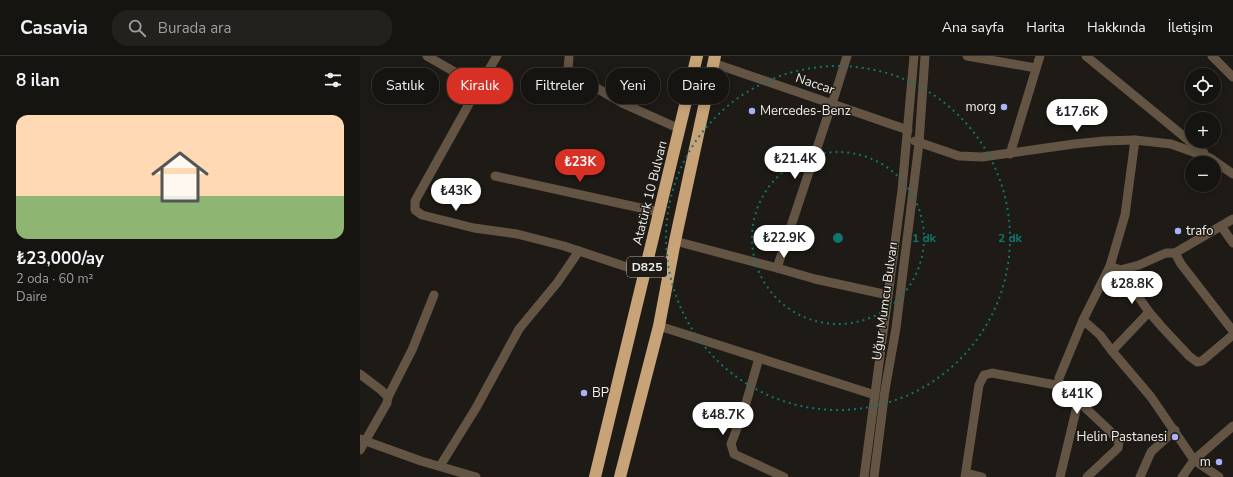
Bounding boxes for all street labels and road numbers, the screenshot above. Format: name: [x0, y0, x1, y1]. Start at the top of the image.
street label: Naccar: [793, 69, 837, 99]
street label: Atatürk 10 Bulvarı: [628, 139, 672, 247]
street label: Uğur Mumcu Bulvarı: [868, 241, 902, 361]
road number: D825: [627, 257, 667, 277]

